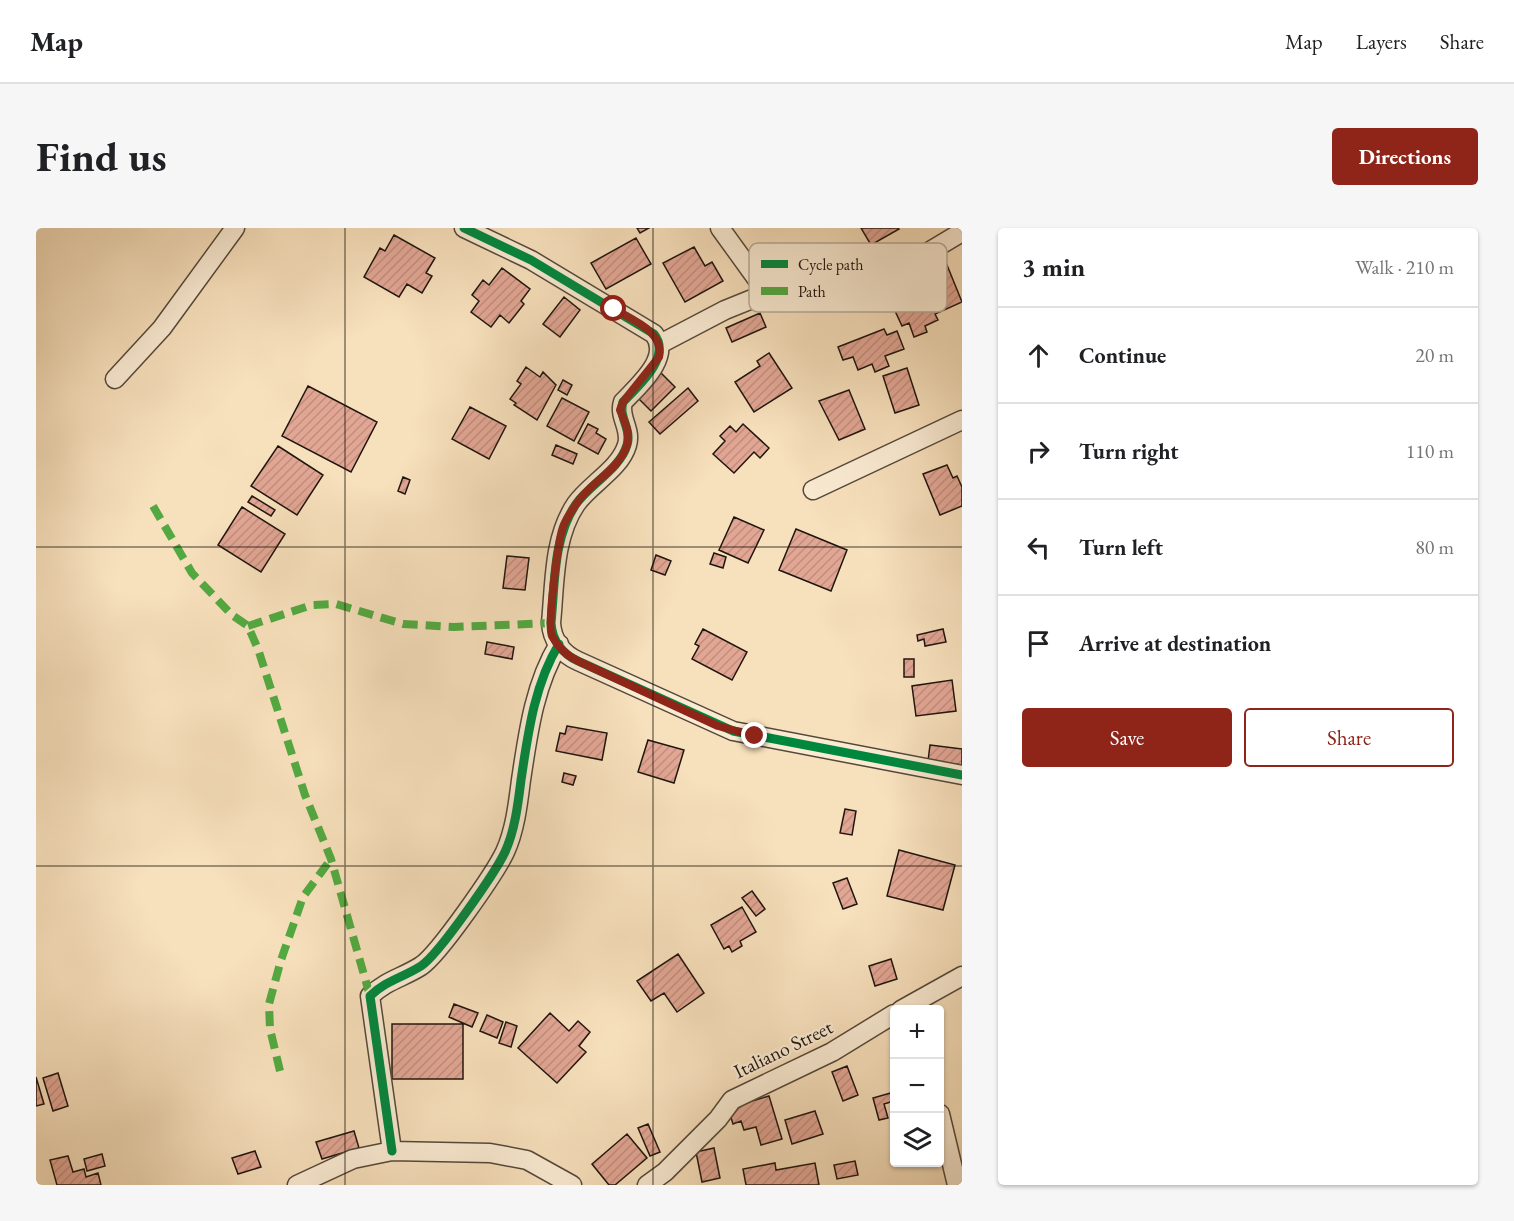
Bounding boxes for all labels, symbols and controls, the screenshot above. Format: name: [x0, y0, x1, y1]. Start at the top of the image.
text: Map: [30, 23, 83, 59]
text: Map: [1285, 28, 1323, 55]
text: Layers: [1356, 28, 1407, 55]
text: Share: [1440, 28, 1484, 55]
button: Directions: [1332, 128, 1478, 185]
text: Find us: [36, 129, 167, 184]
legend: [749, 243, 947, 312]
text: 3 min: [1022, 250, 1085, 284]
text: Cycle path: [798, 254, 863, 275]
text: Walk · 210 m: [1355, 254, 1454, 280]
text: Path: [798, 281, 826, 302]
route start: [600, 295, 626, 321]
icon: ahead: [1022, 339, 1055, 372]
text: Continue: [1079, 341, 1166, 370]
text: 20 m: [1415, 342, 1454, 368]
icon: right: [1022, 435, 1055, 468]
text: Turn right: [1079, 437, 1178, 466]
text: 110 m: [1406, 438, 1454, 464]
icon: left: [1022, 531, 1055, 564]
text: Turn left: [1079, 533, 1163, 562]
text: 80 m: [1415, 534, 1454, 560]
icon: arrive: [1022, 627, 1055, 660]
text: Arrive at destination: [1079, 629, 1271, 658]
button: Save: [1022, 708, 1232, 767]
button: Share: [1244, 708, 1454, 767]
route end: [741, 722, 767, 748]
map controls: [890, 1005, 944, 1167]
button: +: [890, 1005, 944, 1059]
street label: Italiano Street: [729, 1014, 837, 1084]
button: −: [890, 1059, 944, 1113]
button: layers: [890, 1113, 944, 1167]

